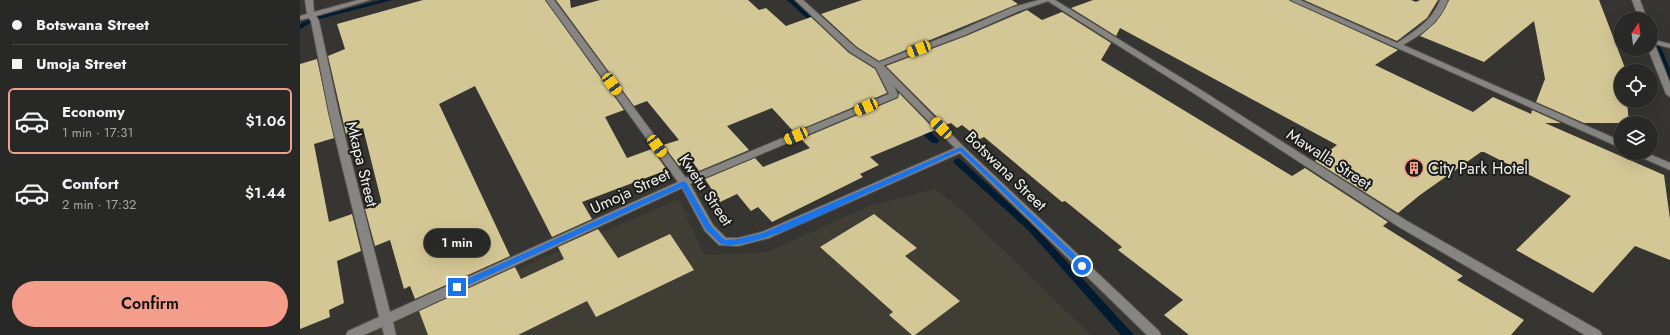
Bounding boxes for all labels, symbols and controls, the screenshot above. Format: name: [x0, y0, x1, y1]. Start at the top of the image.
north arrow: [1614, 12, 1658, 56]
map controls: [1614, 12, 1658, 160]
text: Botswana Street: [36, 14, 149, 36]
car: [906, 39, 932, 59]
text: Umoja Street: [36, 53, 126, 75]
button: locate: [1614, 64, 1658, 108]
car: [600, 71, 624, 97]
car: [853, 97, 879, 117]
text: Economy: [62, 101, 125, 123]
icon: car: [14, 103, 50, 139]
text: $1.06: [246, 110, 286, 132]
car: [928, 115, 954, 141]
button: layers: [1614, 116, 1658, 160]
street label: Mkapa Street: [340, 119, 384, 209]
text: 1 min · 17:31: [62, 123, 133, 142]
street label: Mawalla Street: [1282, 123, 1376, 195]
car: [783, 126, 809, 146]
street label: Botswana Street: [960, 126, 1052, 216]
car: [645, 133, 669, 159]
street label: Kwetu Street: [673, 149, 739, 231]
building icon: City Park Hotel: [1403, 157, 1425, 179]
place label: City Park Hotel: [1428, 157, 1528, 180]
street label: Umoja Street: [586, 162, 674, 220]
text: Comfort: [62, 173, 119, 195]
icon: car: [14, 175, 50, 211]
text: $1.44: [245, 182, 286, 204]
text: 2 min · 17:32: [62, 195, 136, 214]
callout: 1 min: [424, 229, 490, 257]
text: 1 min: [441, 233, 473, 252]
route start: [1073, 257, 1091, 275]
route end: [448, 278, 466, 296]
button: Confirm: [12, 281, 288, 327]

